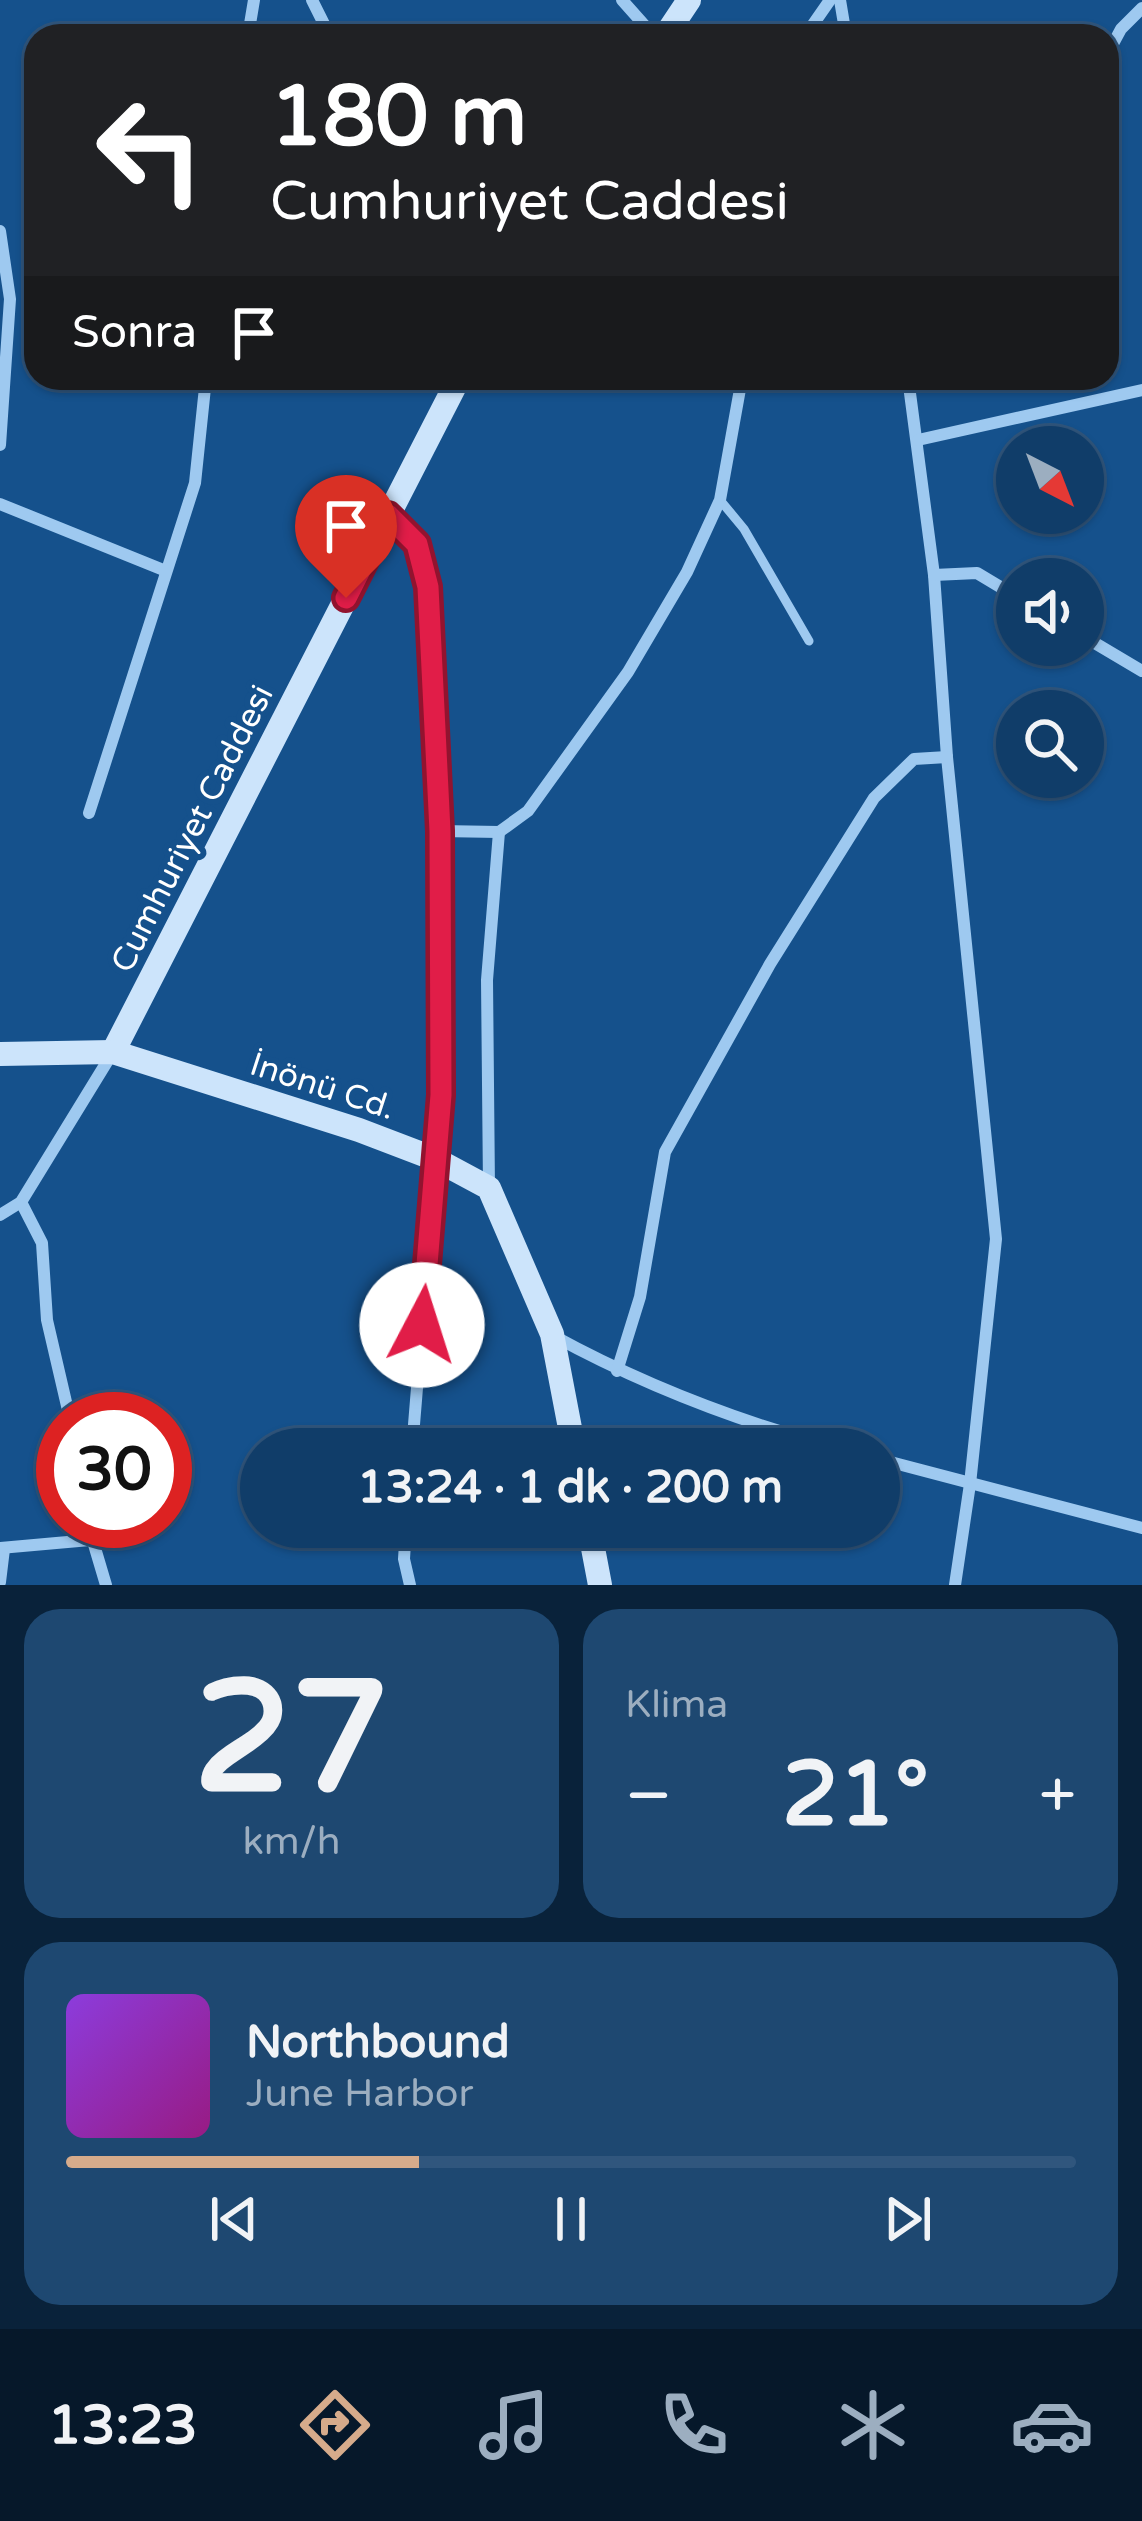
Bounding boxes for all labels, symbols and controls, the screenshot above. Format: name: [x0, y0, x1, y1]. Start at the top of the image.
text: 180 m: [270, 67, 527, 168]
icon: left: [72, 72, 228, 228]
text: Cumhuriyet Caddesi: [270, 169, 789, 234]
icon: arrive: [221, 300, 287, 366]
text: Sonra: [72, 306, 197, 360]
north arrow: [996, 426, 1104, 534]
map controls: [996, 426, 1104, 798]
pin: [295, 475, 397, 598]
icon: arrive: [313, 493, 379, 559]
button: sound: [996, 558, 1104, 666]
street label: Cumhuriyet Caddesi: [103, 679, 282, 979]
button: search: [996, 690, 1104, 798]
street label: İnönü Cd.: [245, 1045, 400, 1128]
position arrow: [359, 1262, 485, 1388]
speed limit sign: 30: [36, 1392, 192, 1548]
text: 13:24 · 1 dk · 200 m: [357, 1461, 783, 1515]
text: 27: [194, 1646, 389, 1834]
text: Klima: [625, 1681, 728, 1728]
text: 21°: [782, 1741, 929, 1850]
text: −: [625, 1756, 672, 1836]
text: +: [1039, 1756, 1076, 1836]
text: km/h: [242, 1818, 341, 1865]
text: Northbound: [246, 2016, 510, 2070]
text: June Harbor: [246, 2070, 473, 2117]
icon: previous: [201, 2186, 267, 2252]
icon: pause: [538, 2186, 604, 2252]
icon: next: [875, 2186, 941, 2252]
icon: directions: [293, 2383, 377, 2467]
icon: music: [472, 2383, 556, 2467]
icon: phone: [652, 2383, 736, 2467]
icon: climate: [831, 2383, 915, 2467]
icon: car: [1010, 2383, 1094, 2467]
text: 13:23: [48, 2393, 197, 2458]

